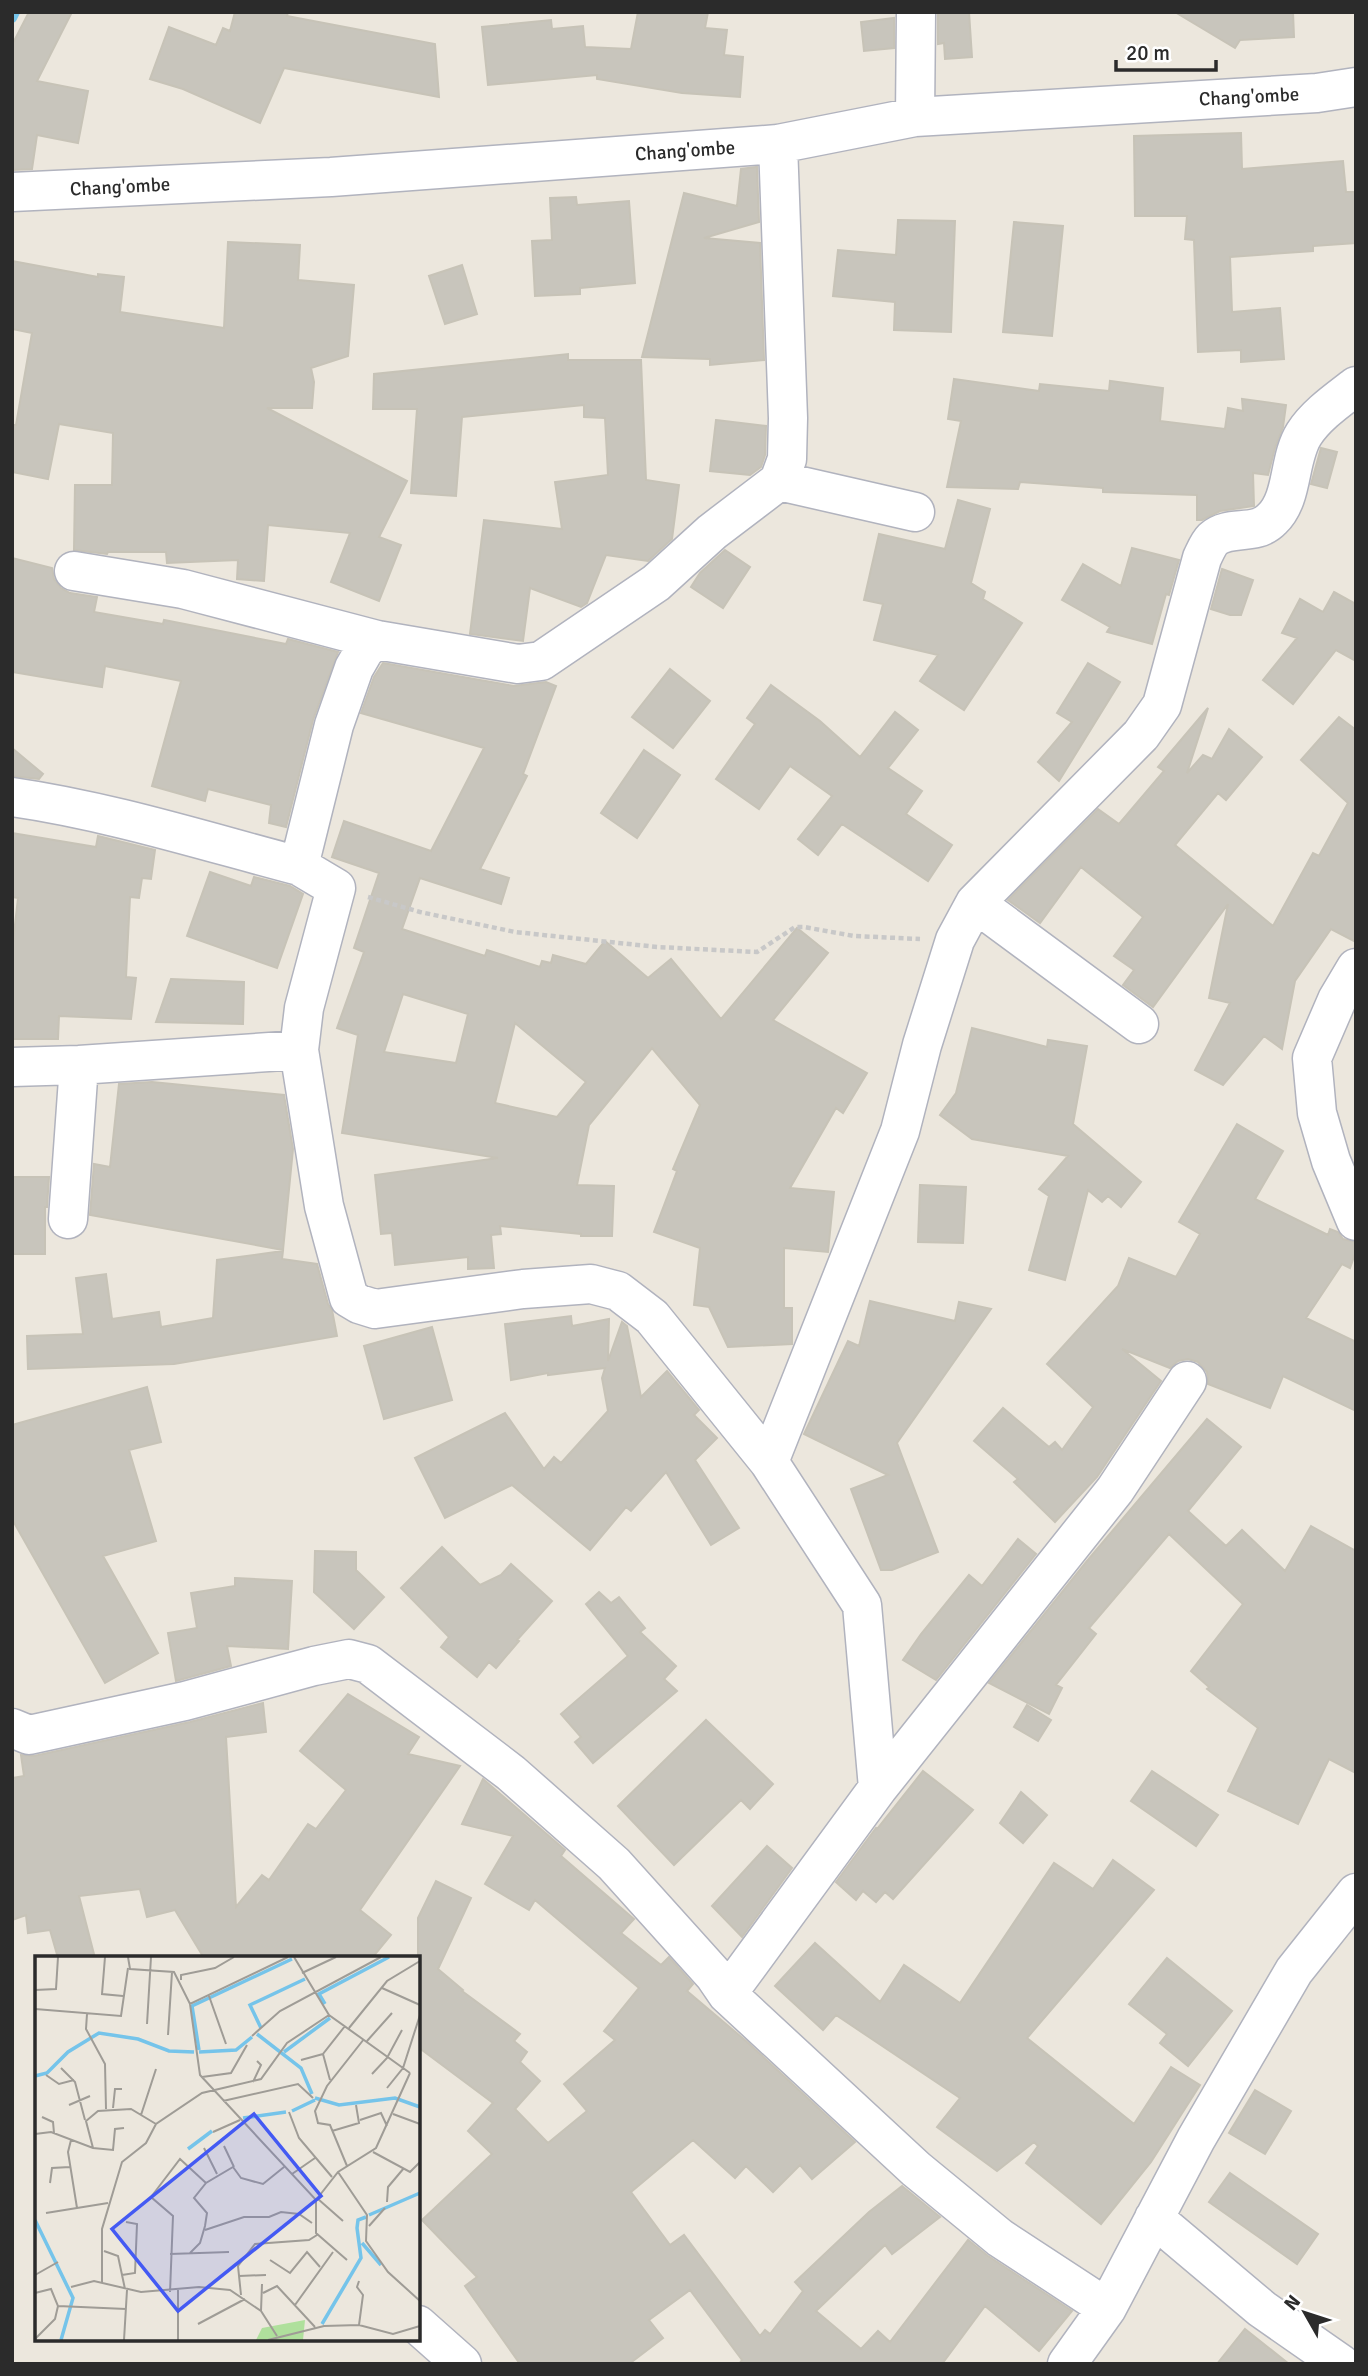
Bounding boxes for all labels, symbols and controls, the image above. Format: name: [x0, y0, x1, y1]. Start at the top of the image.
scale bar: [1116, 28, 1216, 72]
text: 20 m: [1126, 40, 1170, 66]
street label: Chang'ombe: [1198, 82, 1300, 112]
street label: Chang'ombe: [634, 136, 736, 166]
street label: Chang'ombe: [69, 172, 171, 202]
inset map: [35, 1956, 420, 2341]
north arrow: [1270, 2278, 1340, 2348]
text: N: [1279, 2290, 1306, 2316]

